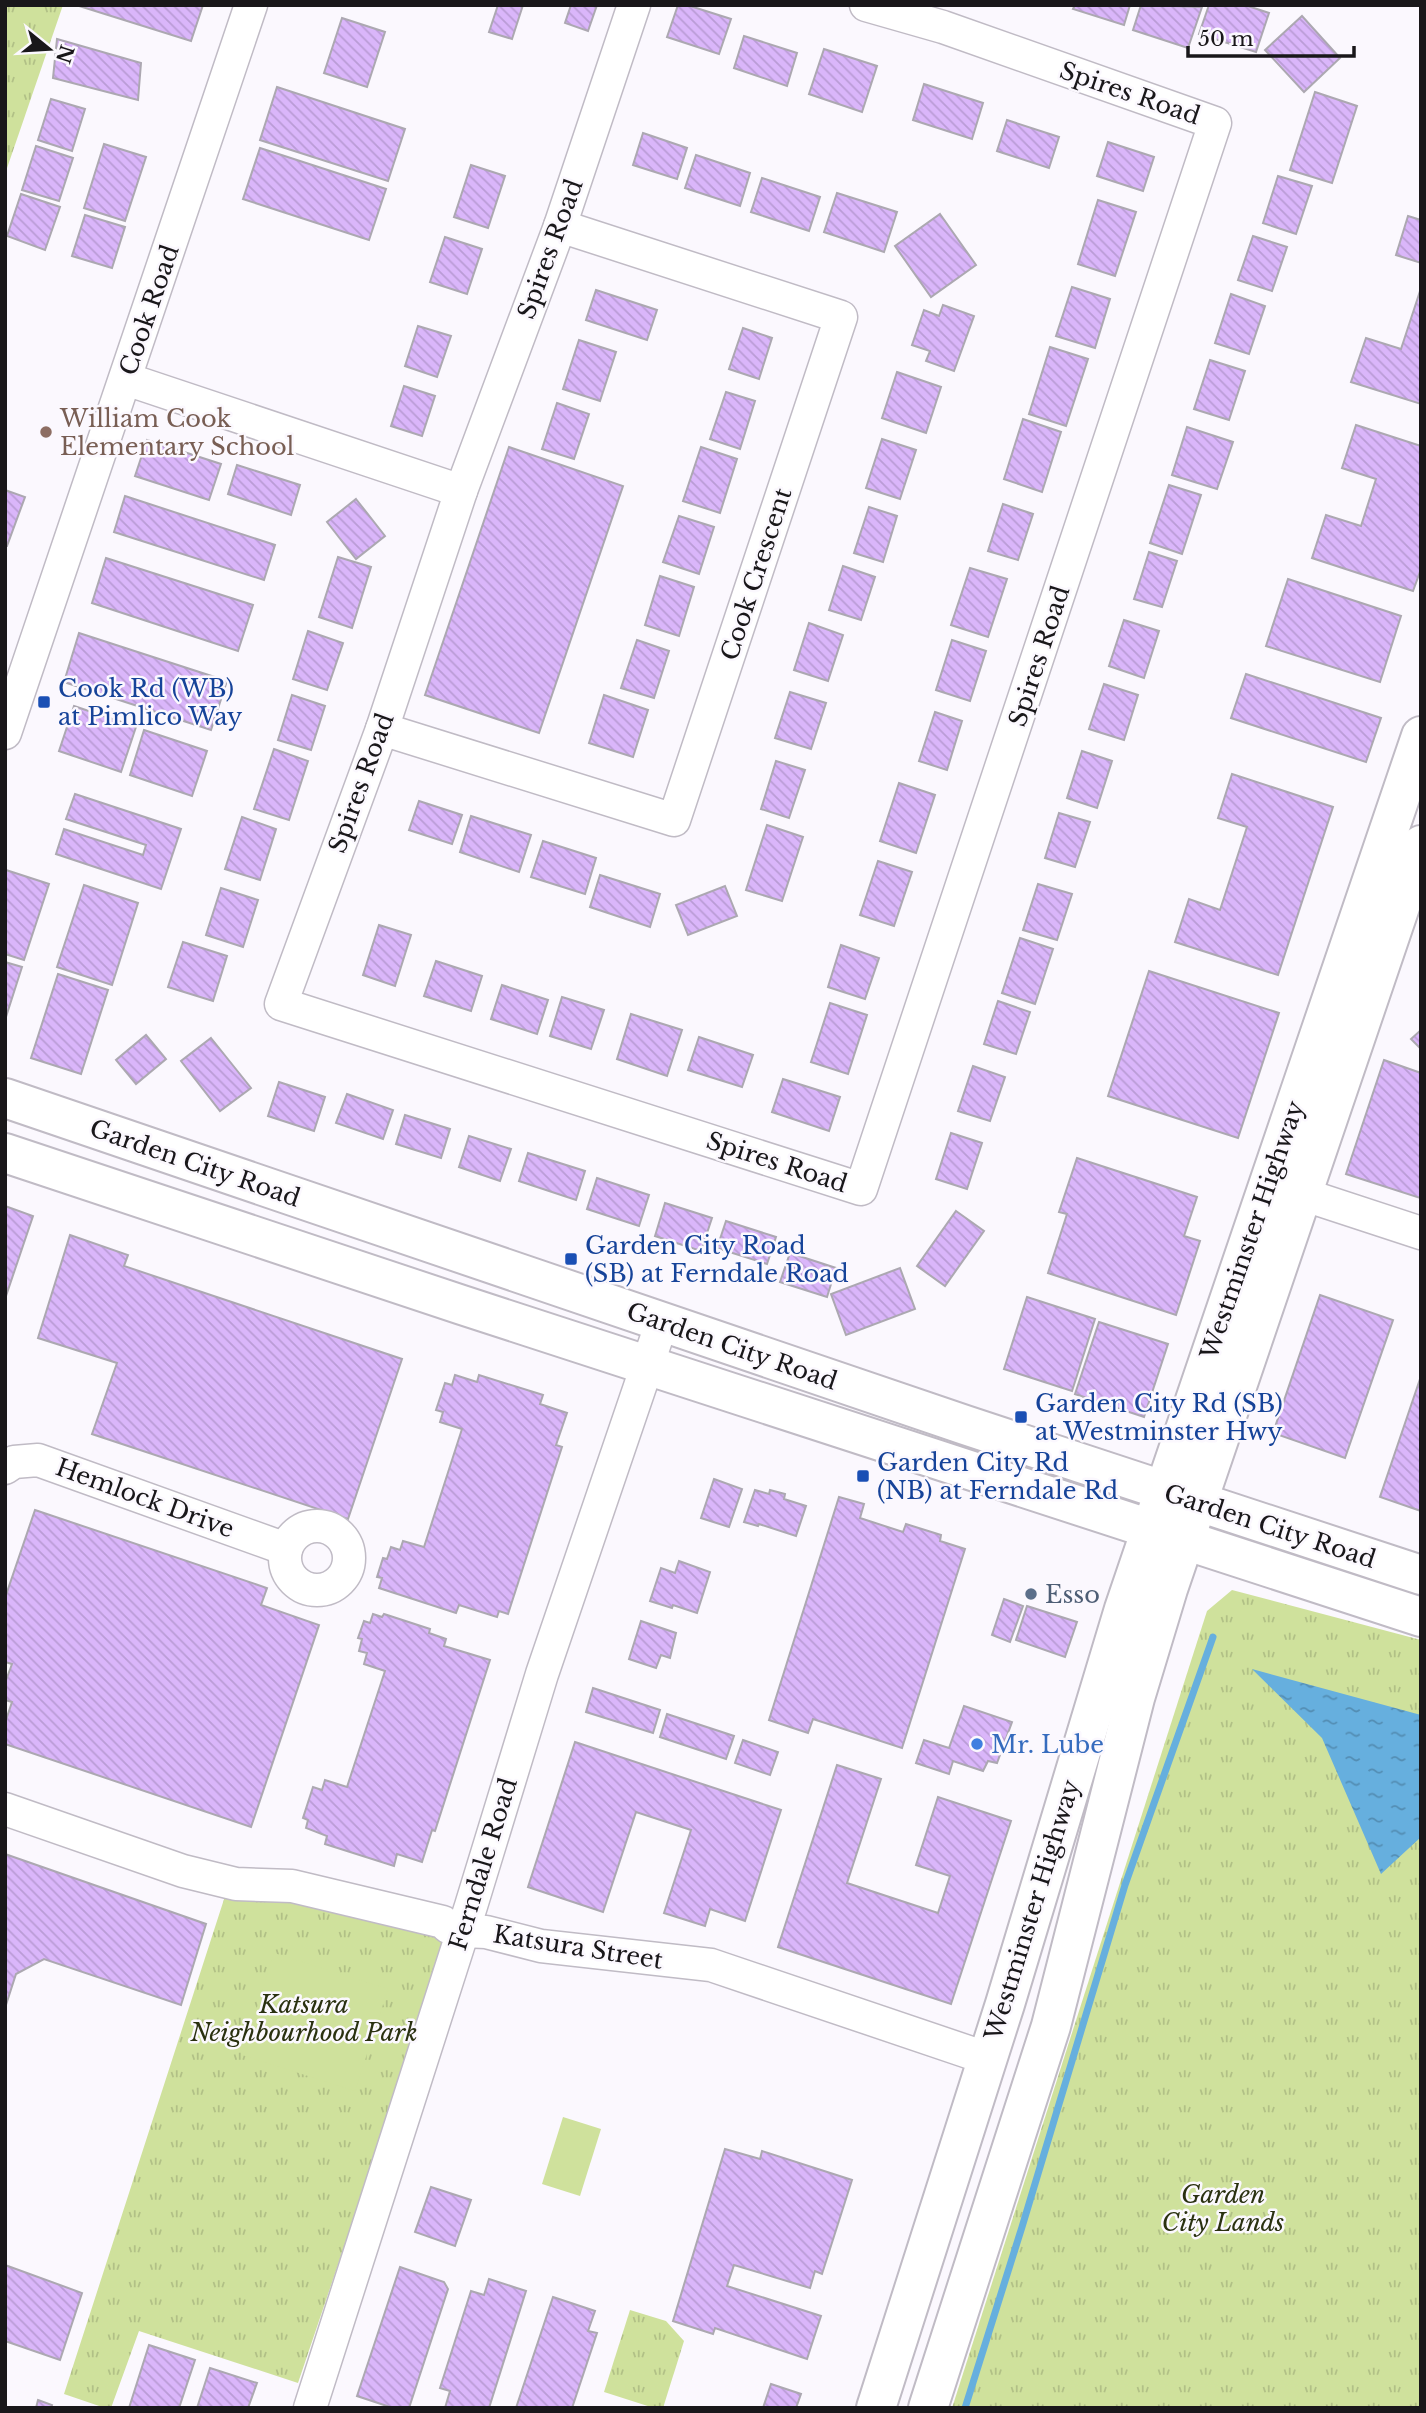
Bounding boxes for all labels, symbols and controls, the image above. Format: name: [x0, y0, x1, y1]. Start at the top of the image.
north arrow: [14, 14, 84, 84]
scale bar: [1188, 14, 1354, 58]
text: 50 m: [1198, 26, 1254, 52]
text: N: [51, 42, 78, 66]
street label: Spires Road: [1056, 55, 1204, 131]
street label: Spires Road: [511, 175, 589, 323]
street label: Cook Road: [113, 241, 185, 379]
place label: William Cook Elementary School: [59, 404, 295, 461]
marker: William Cook Elementary School: [38, 424, 54, 440]
street label: Cook Crescent: [715, 484, 797, 664]
street label: Spires Road: [1003, 582, 1075, 730]
place label: Cook Rd (WB) at Pimlico Way: [58, 674, 243, 731]
marker: Cook Rd (WB) at Pimlico Way: [36, 694, 52, 710]
street label: Spires Road: [322, 709, 400, 857]
street label: Westminster Highway: [1194, 1096, 1310, 1364]
street label: Garden City Road: [86, 1113, 304, 1213]
street label: Spires Road: [703, 1126, 851, 1198]
place label: Garden City Road (SB) at Ferndale Road: [585, 1231, 849, 1288]
marker: Garden City Road (SB) at Ferndale Road: [563, 1251, 579, 1267]
street label: Garden City Road: [623, 1296, 841, 1396]
place label: Garden City Rd (SB) at Westminster Hwy: [1035, 1389, 1283, 1446]
marker: Garden City Rd (SB) at Westminster Hwy: [1013, 1409, 1029, 1425]
place label: Garden City Rd (NB) at Ferndale Rd: [877, 1448, 1118, 1505]
street label: Hemlock Drive: [52, 1452, 238, 1544]
marker: Garden City Rd (NB) at Ferndale Rd: [855, 1468, 871, 1484]
street label: Garden City Road: [1161, 1478, 1379, 1574]
place label: Esso: [1045, 1580, 1100, 1609]
marker: Esso: [1023, 1586, 1039, 1602]
place label: Mr. Lube: [991, 1730, 1104, 1759]
marker: Mr. Lube: [969, 1736, 985, 1752]
street label: Ferndale Road: [443, 1774, 523, 1954]
street label: Westminster Highway: [978, 1775, 1086, 2045]
street label: Katsura Street: [491, 1919, 665, 1975]
park label: Katsura Neighbourhood Park: [189, 1990, 418, 2047]
park label: Garden City Lands: [1162, 2180, 1284, 2237]

